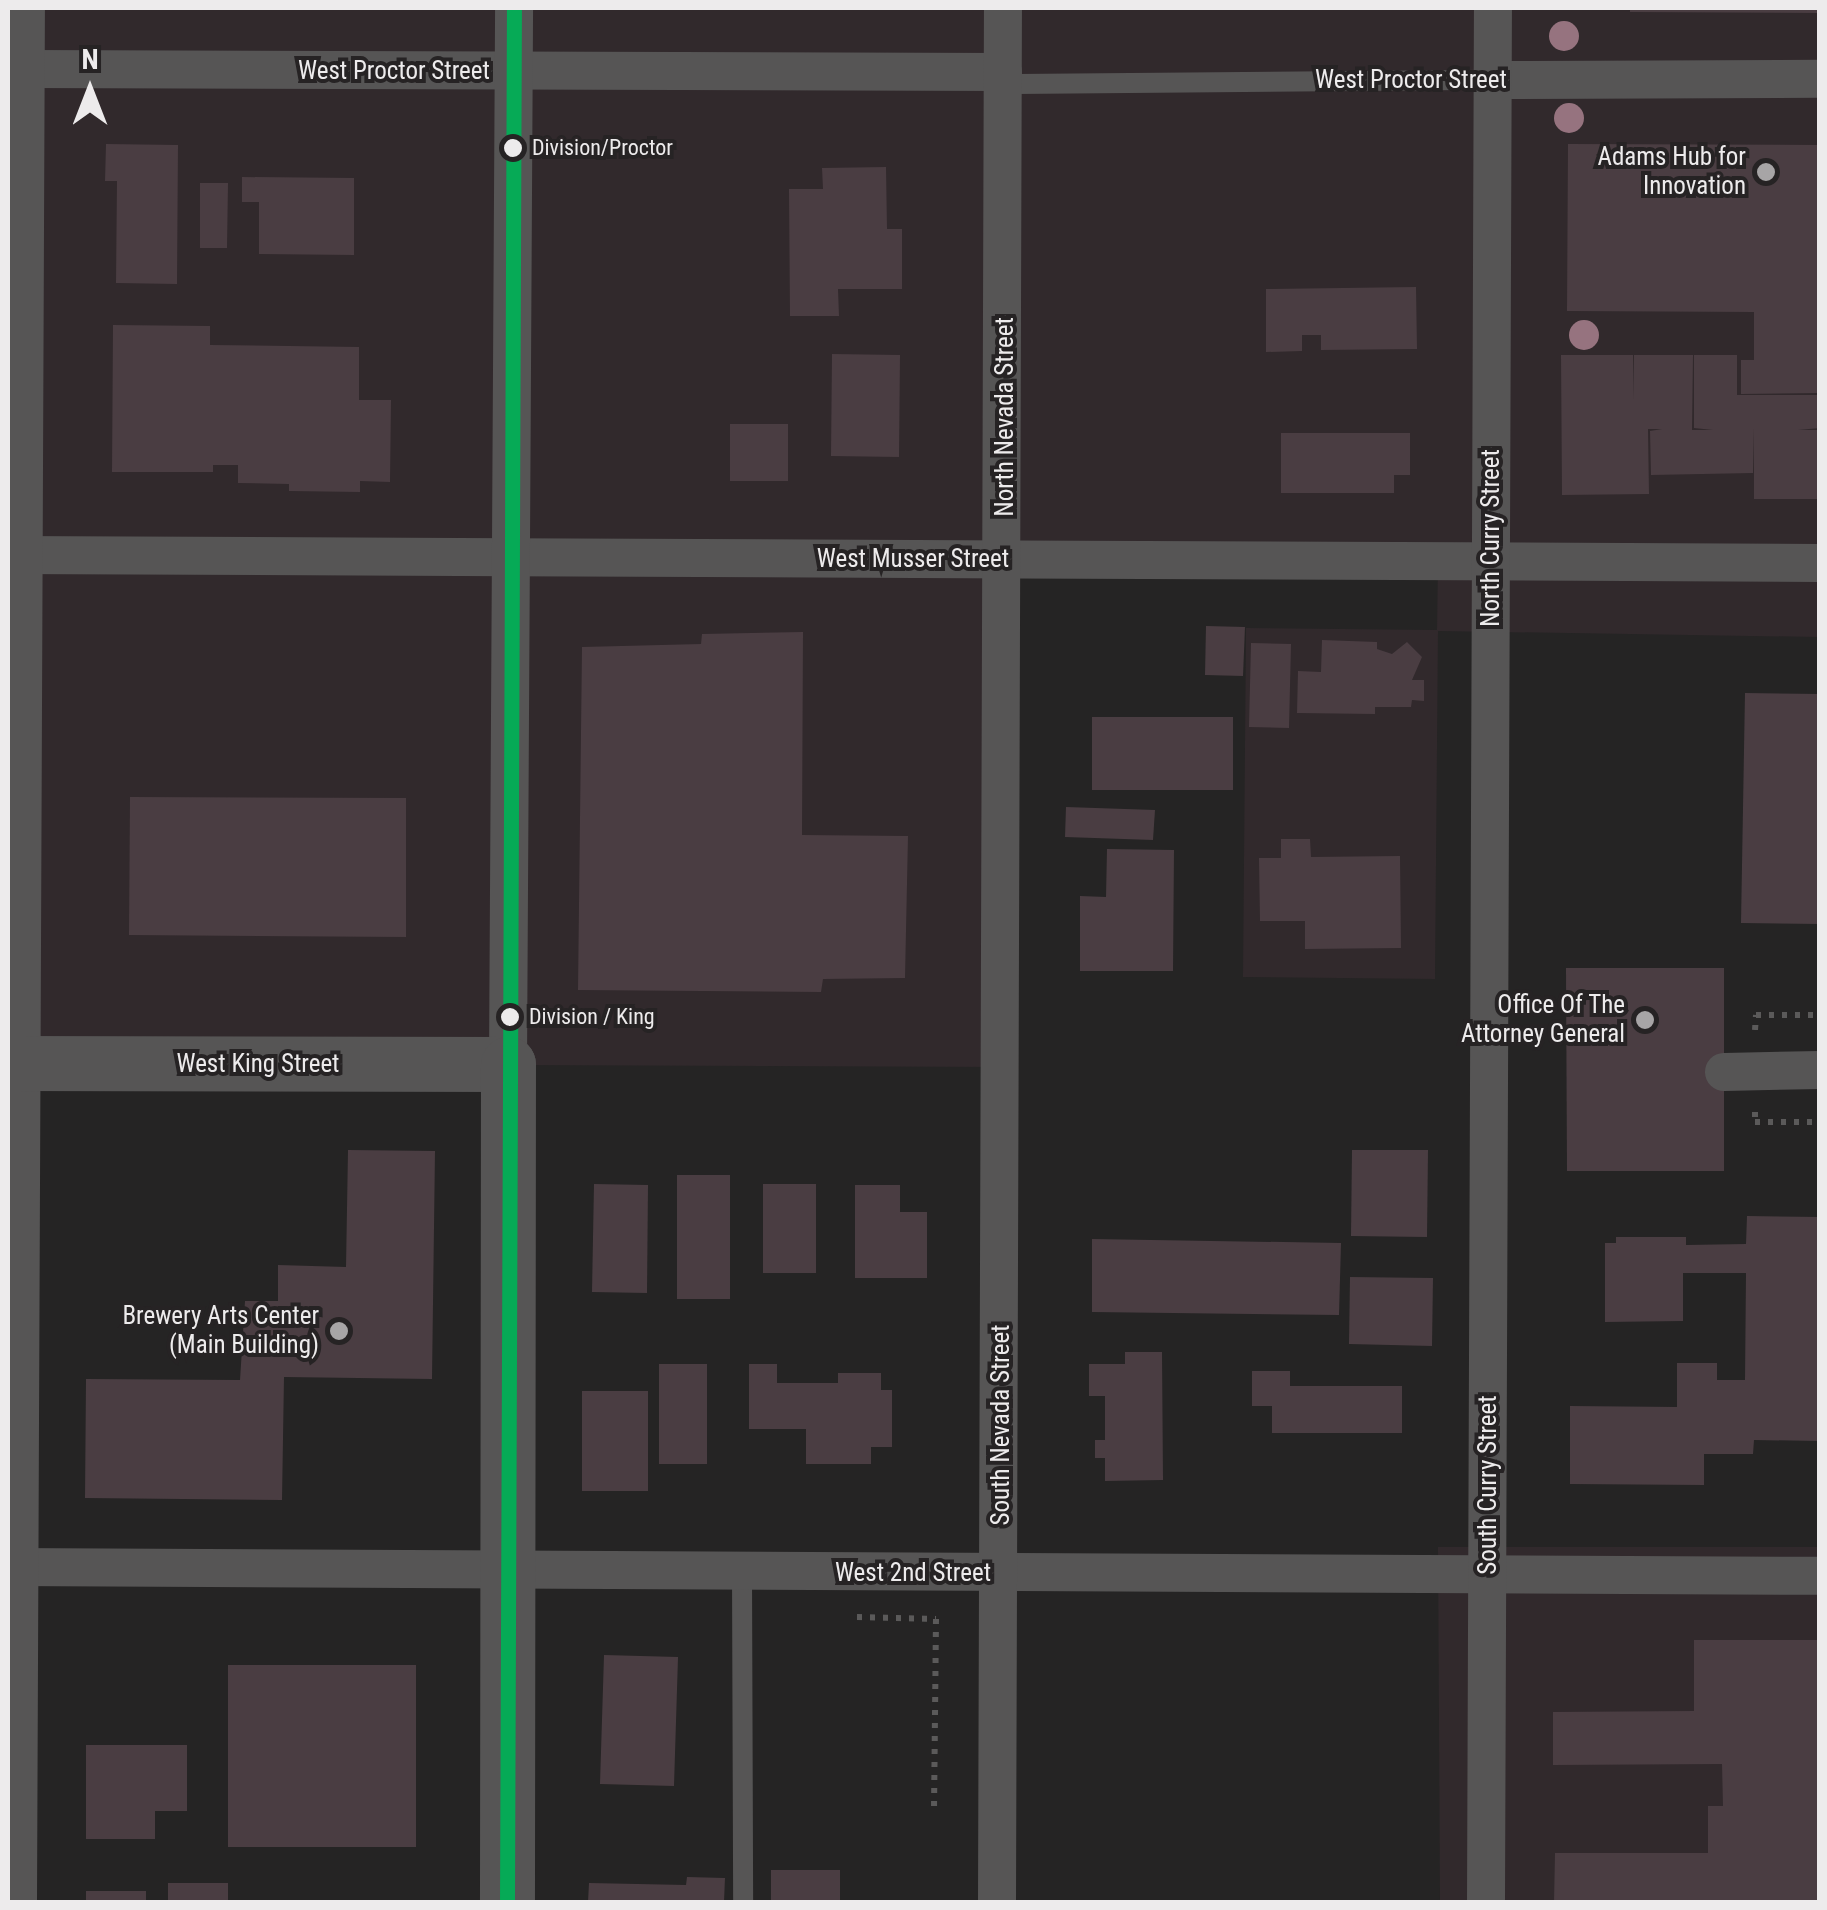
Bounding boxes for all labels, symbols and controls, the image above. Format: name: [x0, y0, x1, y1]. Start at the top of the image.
north arrow: [40, 40, 140, 140]
text: N: [81, 43, 99, 76]
street label: West Proctor Street: [298, 56, 490, 86]
street label: West Proctor Street: [1315, 65, 1507, 95]
place label: Division/Proctor: [532, 135, 673, 161]
marker: Division/Proctor: [503, 138, 523, 158]
place label: Adams Hub for Innovation: [1598, 143, 1746, 202]
marker: Adams Hub for Innovation: [1755, 161, 1777, 183]
street label: North Nevada Street: [990, 317, 1020, 517]
street label: North Curry Street: [1476, 449, 1506, 627]
street label: West Musser Street: [817, 544, 1009, 574]
place label: Office Of The Attorney General: [1461, 991, 1625, 1050]
place label: Division / King: [529, 1004, 655, 1030]
marker: Division / King: [500, 1007, 520, 1027]
marker: Office Of The Attorney General: [1634, 1009, 1656, 1031]
street label: West King Street: [176, 1049, 340, 1079]
place label: Brewery Arts Center (Main Building): [122, 1302, 319, 1361]
marker: Brewery Arts Center (Main Building): [328, 1320, 350, 1342]
street label: South Nevada Street: [986, 1324, 1016, 1526]
street label: South Curry Street: [1473, 1395, 1503, 1575]
street label: West 2nd Street: [835, 1558, 991, 1588]

